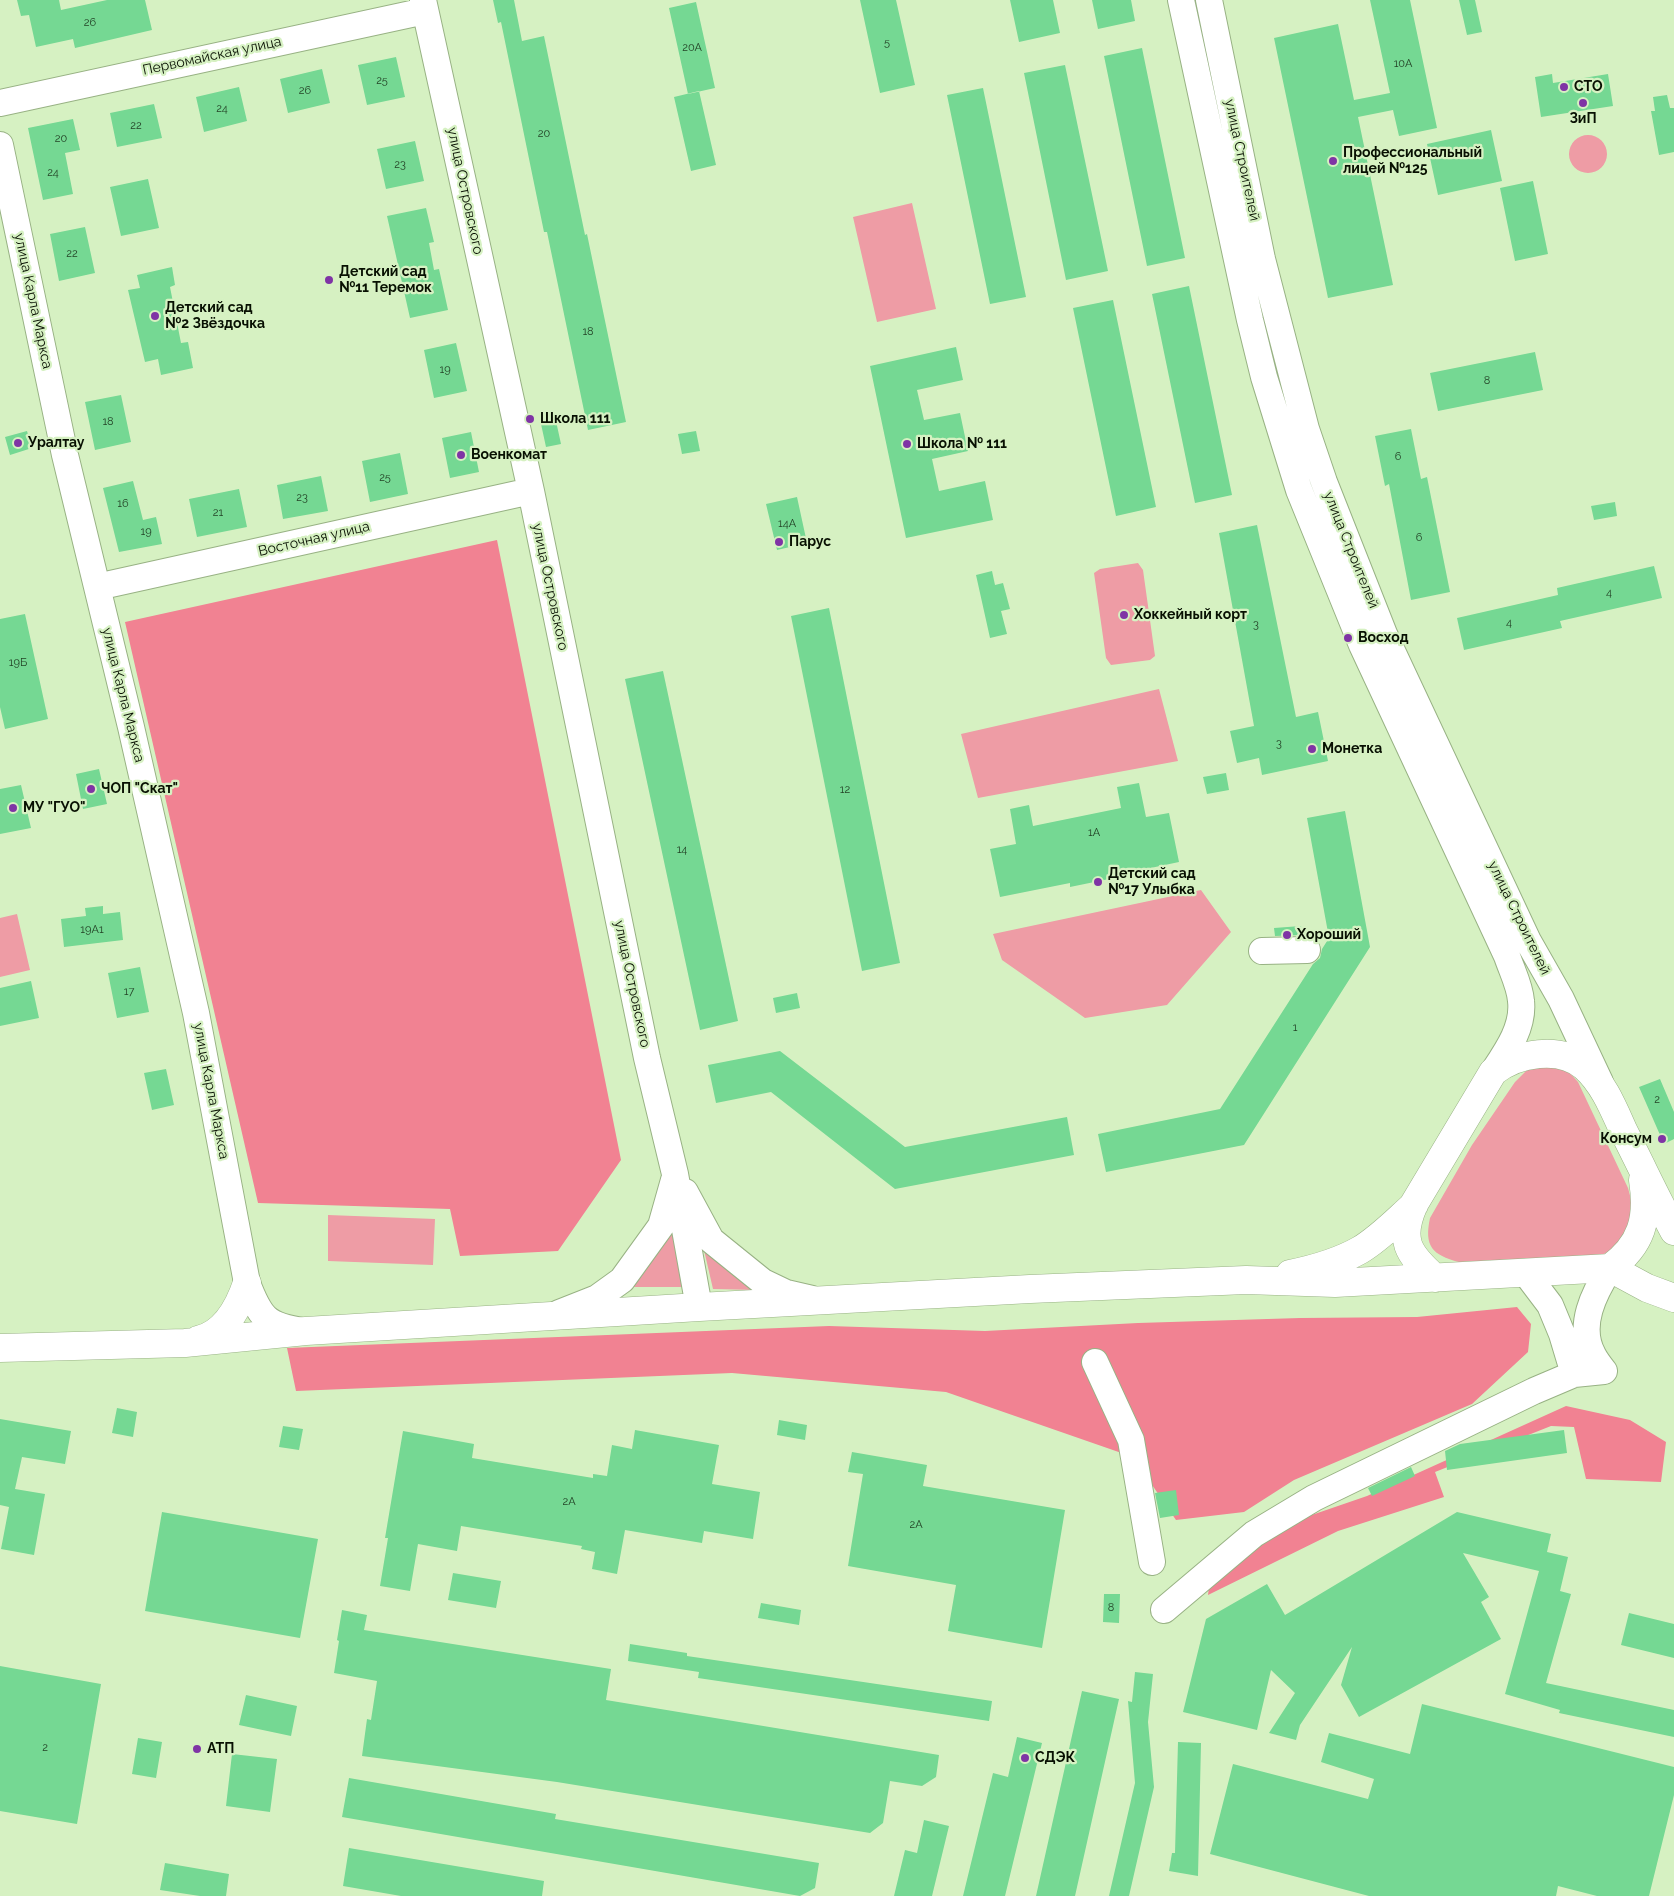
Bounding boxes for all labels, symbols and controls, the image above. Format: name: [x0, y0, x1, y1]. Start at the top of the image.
house number: 26: [84, 16, 96, 30]
street label: Первомайская улица: [141, 33, 283, 79]
house number: 5: [884, 36, 890, 50]
house number: 20А: [682, 41, 702, 55]
house number: 10А: [1394, 57, 1412, 71]
house number: 25: [376, 74, 388, 88]
place label: СТО: [1574, 79, 1603, 95]
marker: СТО: [1558, 81, 1570, 93]
house number: 26: [299, 84, 311, 98]
marker: ЗиП: [1577, 97, 1589, 109]
street label: улица Строителей: [1221, 98, 1263, 222]
house number: 24: [216, 102, 228, 116]
place label: ЗиП: [1569, 111, 1597, 127]
house number: 22: [130, 119, 142, 133]
street label: улица Островского: [443, 126, 487, 256]
house number: 20: [538, 127, 550, 141]
house number: 20: [55, 132, 67, 146]
place label: Профессиональный лицей №125: [1343, 145, 1482, 178]
marker: Профессиональный лицей №125: [1327, 155, 1339, 167]
house number: 23: [394, 158, 406, 172]
house number: 24: [47, 166, 59, 180]
street label: улица Карла Маркса: [10, 232, 56, 370]
house number: 22: [66, 247, 78, 261]
place label: Детский сад №11 Теремок: [339, 264, 432, 296]
marker: Детский сад №11 Теремок: [323, 274, 335, 286]
place label: Детский сад №2 Звёздочка: [165, 300, 265, 332]
marker: Детский сад №2 Звёздочка: [149, 310, 161, 322]
house number: 18: [582, 325, 594, 339]
house number: 19: [439, 363, 451, 377]
house number: 8: [1484, 374, 1490, 388]
place label: Школа 111: [540, 411, 611, 427]
marker: Школа 111: [524, 413, 536, 425]
house number: 18: [102, 415, 114, 429]
place label: Уралтау: [28, 435, 85, 451]
place label: Школа № 111: [917, 436, 1007, 452]
marker: Уралтау: [12, 437, 24, 449]
marker: Школа № 111: [901, 438, 913, 450]
place label: Военкомат: [471, 447, 547, 463]
marker: Военкомат: [455, 449, 467, 461]
house number: 6: [1395, 450, 1401, 464]
house number: 25: [379, 471, 391, 485]
street label: улица Строителей: [1320, 489, 1382, 611]
house number: 23: [296, 491, 308, 505]
house number: 16: [117, 497, 129, 511]
house number: 21: [213, 506, 223, 520]
house number: 14А: [778, 517, 796, 531]
street label: Восточная улица: [257, 518, 371, 560]
street label: улица Островского: [528, 522, 572, 652]
house number: 19: [140, 525, 152, 539]
house number: 6: [1416, 531, 1422, 545]
place label: Парус: [789, 534, 831, 550]
marker: Парус: [773, 536, 785, 548]
house number: 4: [1606, 586, 1612, 600]
place label: Хоккейный корт: [1134, 607, 1247, 623]
marker: Хоккейный корт: [1118, 609, 1130, 621]
house number: 4: [1506, 616, 1512, 630]
house number: 3: [1253, 618, 1259, 632]
street label: улица Карла Маркса: [98, 626, 148, 764]
place label: Восход: [1358, 630, 1409, 646]
marker: Восход: [1342, 632, 1354, 644]
house number: 19Б: [9, 656, 27, 670]
house number: 3: [1276, 737, 1282, 751]
place label: Монетка: [1322, 741, 1382, 757]
marker: Монетка: [1306, 743, 1318, 755]
place label: ЧОП "Скат": [101, 781, 178, 797]
marker: ЧОП "Скат": [85, 783, 97, 795]
house number: 12: [840, 783, 850, 797]
place label: МУ "ГУО": [23, 800, 85, 816]
marker: МУ "ГУО": [7, 802, 19, 814]
house number: 1А: [1088, 826, 1100, 840]
house number: 14: [677, 843, 687, 857]
street label: улица Строителей: [1484, 859, 1554, 977]
place label: Детский сад №17 Улыбка: [1108, 866, 1196, 899]
marker: Детский сад №17 Улыбка: [1092, 876, 1104, 888]
street label: улица Островского: [610, 919, 654, 1049]
house number: 19А1: [80, 923, 104, 937]
place label: Хороший: [1297, 927, 1361, 943]
marker: Хороший: [1281, 929, 1293, 941]
house number: 17: [124, 985, 134, 999]
house number: 1: [1293, 1021, 1297, 1035]
street label: улица Карла Маркса: [190, 1022, 232, 1160]
house number: 2: [1654, 1093, 1660, 1107]
place label: Консум: [1600, 1131, 1652, 1147]
marker: Консум: [1656, 1133, 1668, 1145]
house number: 2А: [562, 1495, 576, 1509]
house number: 2А: [909, 1518, 923, 1532]
house number: 8: [1108, 1601, 1114, 1615]
house number: 2: [42, 1741, 48, 1755]
place label: АТП: [207, 1741, 234, 1757]
marker: АТП: [191, 1743, 203, 1755]
place label: СДЭК: [1035, 1750, 1075, 1766]
marker: СДЭК: [1019, 1752, 1031, 1764]

